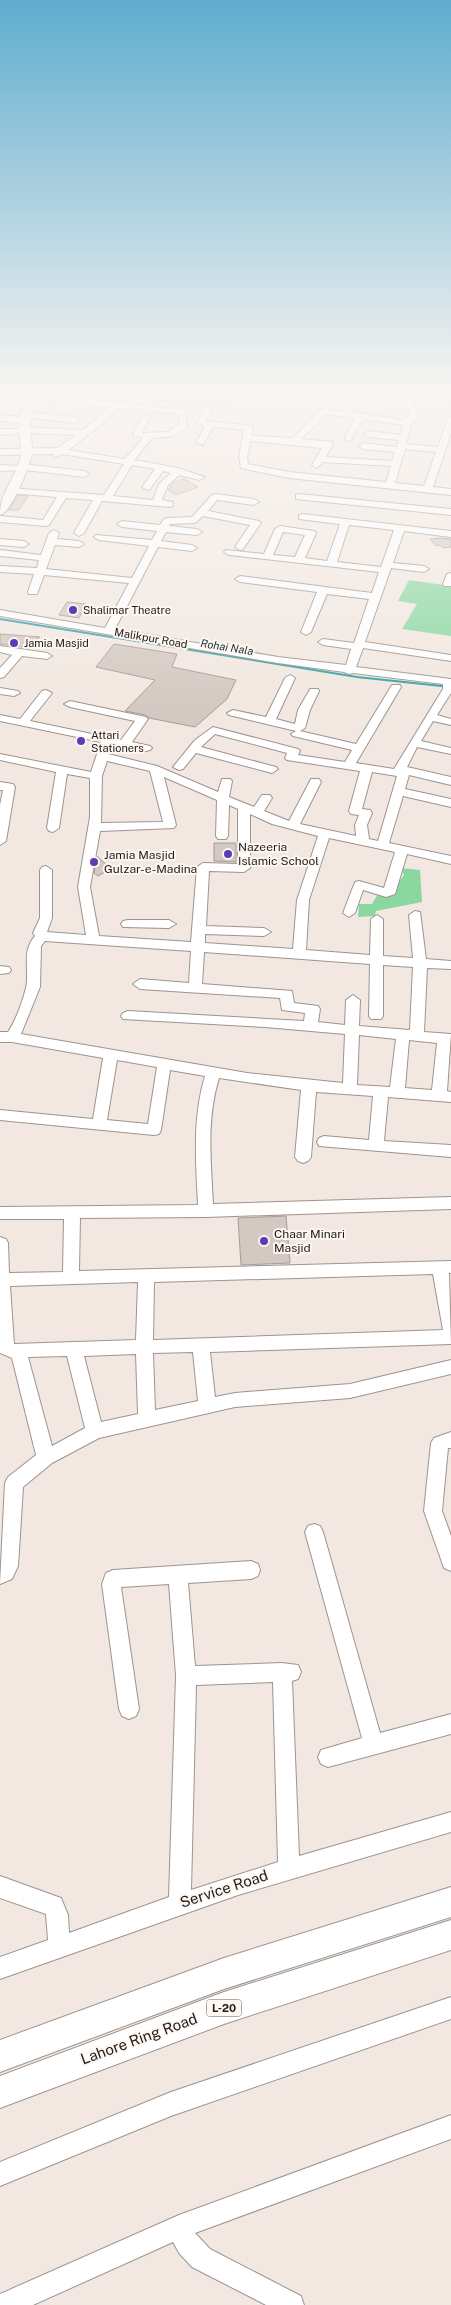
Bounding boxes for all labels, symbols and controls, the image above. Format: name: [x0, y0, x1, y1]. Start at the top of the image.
marker: Shalimar Theatre: [67, 604, 79, 616]
place label: Shalimar Theatre: [83, 604, 171, 616]
street label: Malikpur Road: [113, 626, 189, 650]
marker: Jamia Masjid: [8, 637, 20, 649]
place label: Jamia Masjid: [24, 637, 89, 649]
water label: Rohai Nala: [200, 637, 254, 657]
place label: Attari Stationers: [91, 729, 144, 754]
marker: Attari Stationers: [75, 735, 87, 747]
place label: Nazeeria Islamic School: [238, 840, 319, 868]
place label: Jamia Masjid Gulzar-e-Madina: [104, 848, 197, 876]
marker: Nazeeria Islamic School: [222, 848, 234, 860]
marker: Jamia Masjid Gulzar-e-Madina: [88, 856, 100, 868]
place label: Chaar Minari Masjid: [274, 1227, 345, 1255]
marker: Chaar Minari Masjid: [258, 1235, 270, 1247]
street label: Service Road: [178, 1866, 270, 1911]
road number: L-20: [206, 2000, 242, 2016]
street label: Lahore Ring Road: [78, 2010, 199, 2067]

